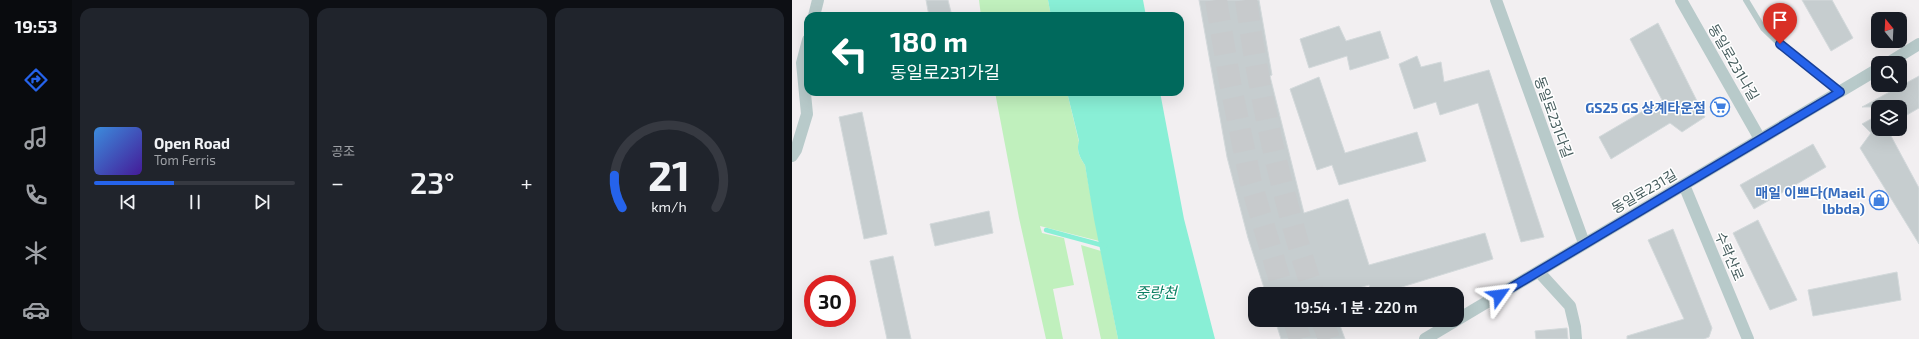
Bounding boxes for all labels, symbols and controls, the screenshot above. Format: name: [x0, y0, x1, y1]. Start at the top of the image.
pin: [1763, 3, 1797, 44]
icon: arrive: [1769, 9, 1791, 31]
north arrow: [1871, 12, 1907, 48]
map controls: [1871, 12, 1907, 136]
text: 19:53: [14, 15, 58, 37]
street label: 동일로231나길: [1705, 21, 1763, 103]
text: 180 m: [890, 24, 968, 58]
icon: left: [824, 28, 876, 80]
button: search: [1871, 56, 1907, 92]
text: 동일로231가길: [890, 61, 1000, 83]
icon: directions: [22, 66, 50, 94]
street label: 동일로231다길: [1531, 74, 1577, 160]
supermarket icon: GS25 GS 상계타운점: [1709, 96, 1731, 118]
place label: GS25 GS 상계타운점: [1585, 99, 1706, 116]
button: layers: [1871, 100, 1907, 136]
icon: music: [22, 124, 50, 152]
text: Open Road: [154, 134, 230, 152]
text: 공조: [331, 143, 355, 159]
text: 21: [648, 148, 690, 198]
text: Tom Ferris: [154, 152, 216, 168]
text: 23°: [410, 164, 455, 200]
street label: 동일로231길: [1608, 165, 1680, 217]
text: −: [331, 169, 344, 195]
text: +: [521, 169, 533, 195]
icon: phone: [22, 181, 50, 209]
place label: 매일 이쁘다(Maeil lbbda): [1755, 184, 1865, 217]
shop icon: 매일 이쁘다(Maeil lbbda): [1868, 189, 1890, 211]
icon: previous: [117, 191, 139, 213]
icon: pause: [184, 191, 206, 213]
icon: next: [251, 191, 273, 213]
text: km/h: [652, 197, 687, 214]
street label: 수락산로: [1712, 229, 1748, 283]
icon: climate: [22, 239, 50, 267]
position arrow: [1478, 274, 1520, 316]
speed limit sign: 30: [804, 275, 856, 327]
water label: 중랑천: [1135, 283, 1179, 301]
icon: car: [22, 296, 50, 324]
text: 19:54 · 1 분 · 220 m: [1294, 298, 1418, 316]

